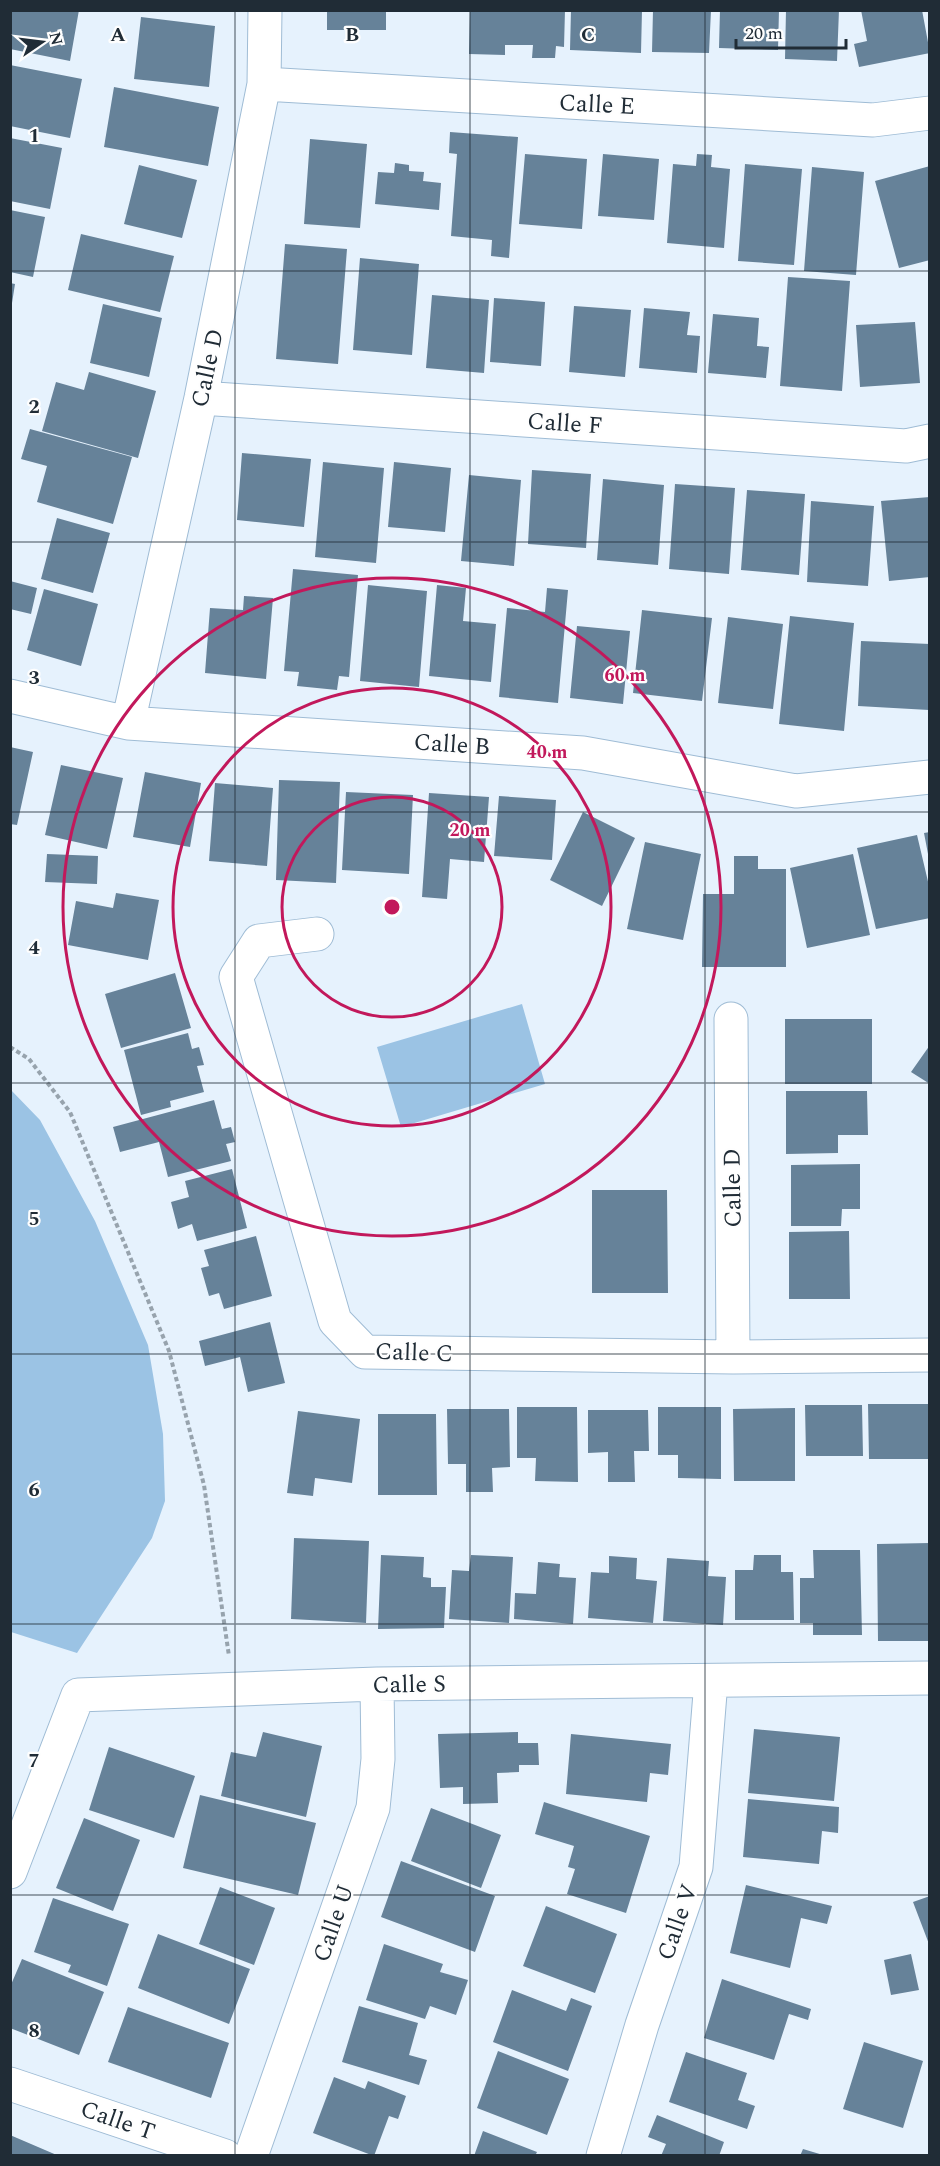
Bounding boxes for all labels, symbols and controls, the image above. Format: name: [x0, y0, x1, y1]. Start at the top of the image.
north arrow: [12, 12, 72, 72]
scale bar: [736, 12, 846, 50]
text: A: [110, 20, 126, 50]
text: B: [345, 20, 359, 50]
text: C: [581, 20, 595, 50]
text: 20 m: [745, 20, 783, 47]
text: N: [42, 29, 69, 48]
street label: Calle E: [558, 85, 636, 125]
text: 1: [28, 121, 40, 151]
street label: Calle D: [182, 326, 234, 411]
text: 2: [28, 392, 40, 422]
street label: Calle F: [526, 403, 604, 445]
text: 60 m: [605, 662, 645, 689]
text: 3: [28, 663, 40, 693]
street label: Calle B: [412, 724, 491, 766]
text: 40 m: [527, 739, 567, 766]
text: 20 m: [450, 817, 490, 844]
centre of rings: [382, 897, 402, 917]
text: 4: [28, 933, 40, 963]
street label: Calle D: [714, 1148, 752, 1228]
text: 5: [28, 1204, 40, 1234]
street label: Calle C: [374, 1334, 454, 1372]
text: 6: [28, 1475, 40, 1505]
street label: Calle S: [372, 1666, 446, 1704]
text: 7: [28, 1746, 40, 1776]
street label: Calle V: [648, 1879, 708, 1965]
street label: Calle U: [304, 1880, 364, 1967]
text: 8: [28, 2016, 40, 2046]
street label: Calle T: [75, 2091, 160, 2150]

